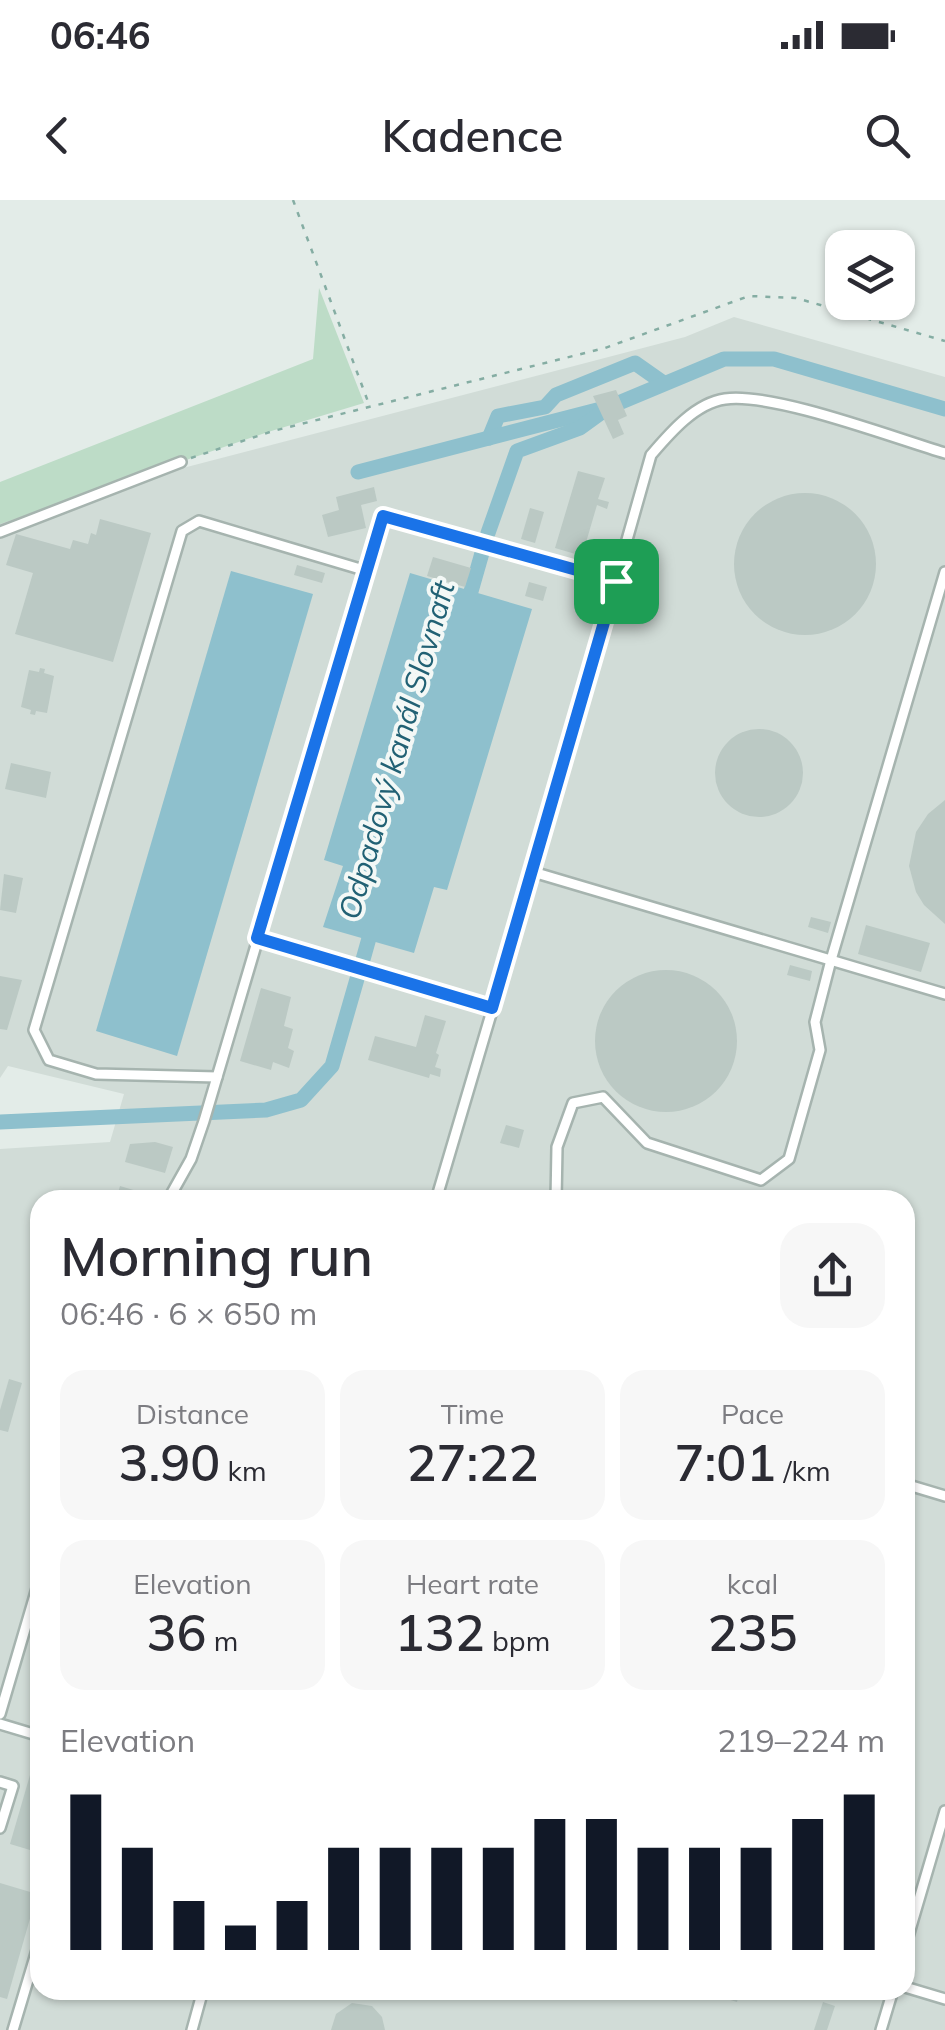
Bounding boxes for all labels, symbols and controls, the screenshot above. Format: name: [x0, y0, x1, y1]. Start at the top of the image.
text: 06:46: [50, 11, 151, 59]
text: Kadence: [382, 107, 563, 163]
icon: back: [30, 108, 85, 163]
icon: search: [860, 108, 915, 163]
map controls: [825, 230, 915, 320]
button: layers: [825, 230, 915, 320]
pin: [574, 539, 659, 624]
icon: arrive: [589, 554, 644, 609]
water label: Odpadový kanál Slovnaft: [329, 575, 463, 924]
text: Morning run: [60, 1221, 373, 1290]
button: share: [780, 1223, 885, 1328]
text: 06:46 · 6 × 650 m: [60, 1293, 317, 1333]
text: Distance: [136, 1396, 249, 1431]
text: Time: [441, 1396, 504, 1431]
text: Pace: [721, 1396, 784, 1431]
text: 3.90: [118, 1431, 220, 1494]
text: 27:22: [407, 1431, 538, 1494]
text: 7:01: [674, 1431, 776, 1494]
text: km: [220, 1453, 267, 1488]
text: /km: [776, 1453, 831, 1488]
text: Elevation: [133, 1566, 252, 1601]
text: Heart rate: [406, 1566, 539, 1601]
text: kcal: [727, 1566, 778, 1601]
text: 36: [147, 1601, 207, 1664]
text: 132: [395, 1601, 485, 1664]
text: 235: [708, 1601, 798, 1664]
text: m: [207, 1623, 238, 1658]
text: bpm: [485, 1623, 550, 1658]
text: Elevation: [60, 1720, 195, 1760]
text: 219–224 m: [717, 1720, 885, 1760]

